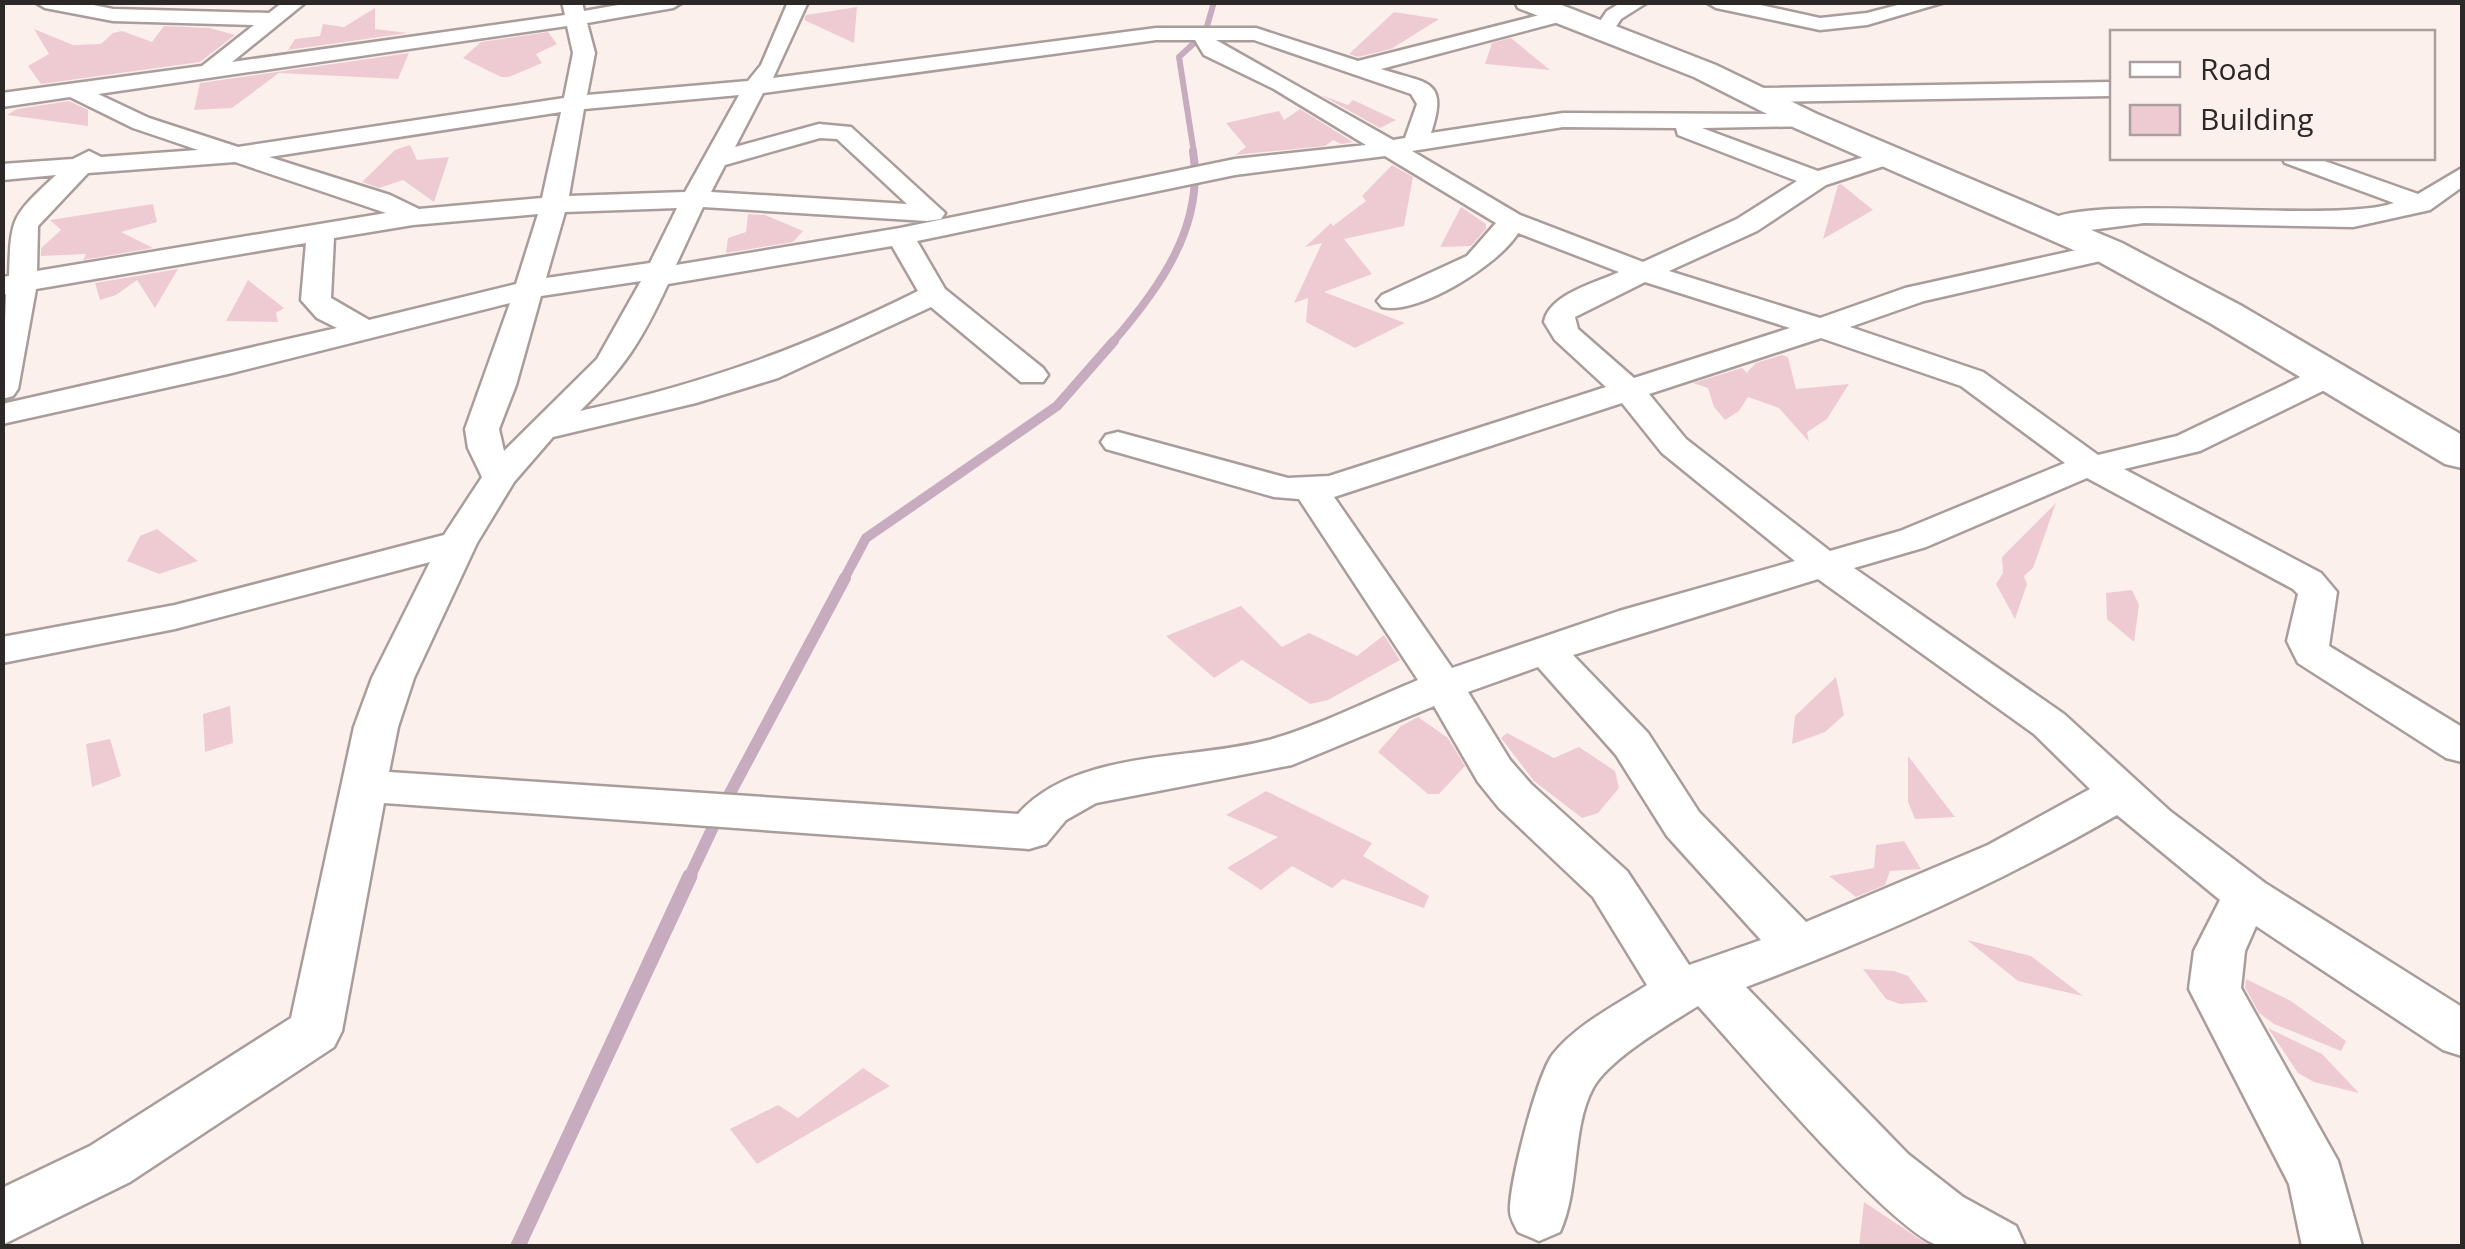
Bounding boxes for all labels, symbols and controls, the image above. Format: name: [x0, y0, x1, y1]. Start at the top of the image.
legend: [2110, 30, 2435, 160]
text: Road: [2200, 48, 2272, 89]
text: Building: [2200, 98, 2314, 139]

